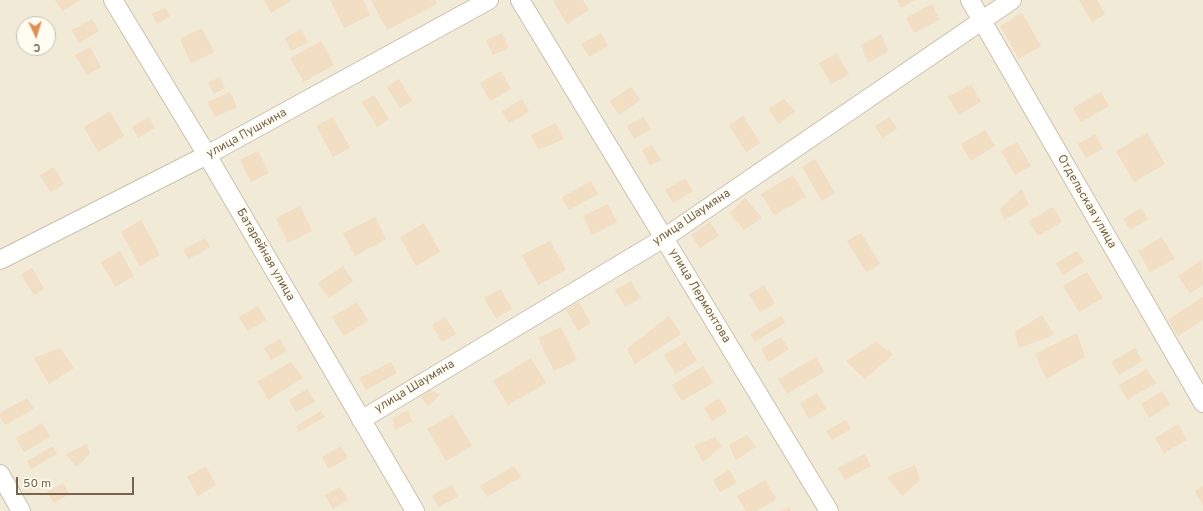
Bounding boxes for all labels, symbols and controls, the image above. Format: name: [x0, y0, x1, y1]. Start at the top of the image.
north arrow: [16, 16, 56, 56]
text: С: [33, 40, 41, 54]
street label: улица Пушкина: [204, 106, 290, 162]
street label: Отдельская улица: [1053, 153, 1119, 251]
street label: улица Шаумяна: [650, 187, 734, 249]
street label: Батарейная улица: [233, 206, 297, 304]
street label: улица Лермонтова: [665, 246, 733, 346]
street label: улица Шаумяна: [372, 357, 458, 417]
scale bar: [18, 469, 136, 495]
text: 50 m: [23, 476, 51, 492]

